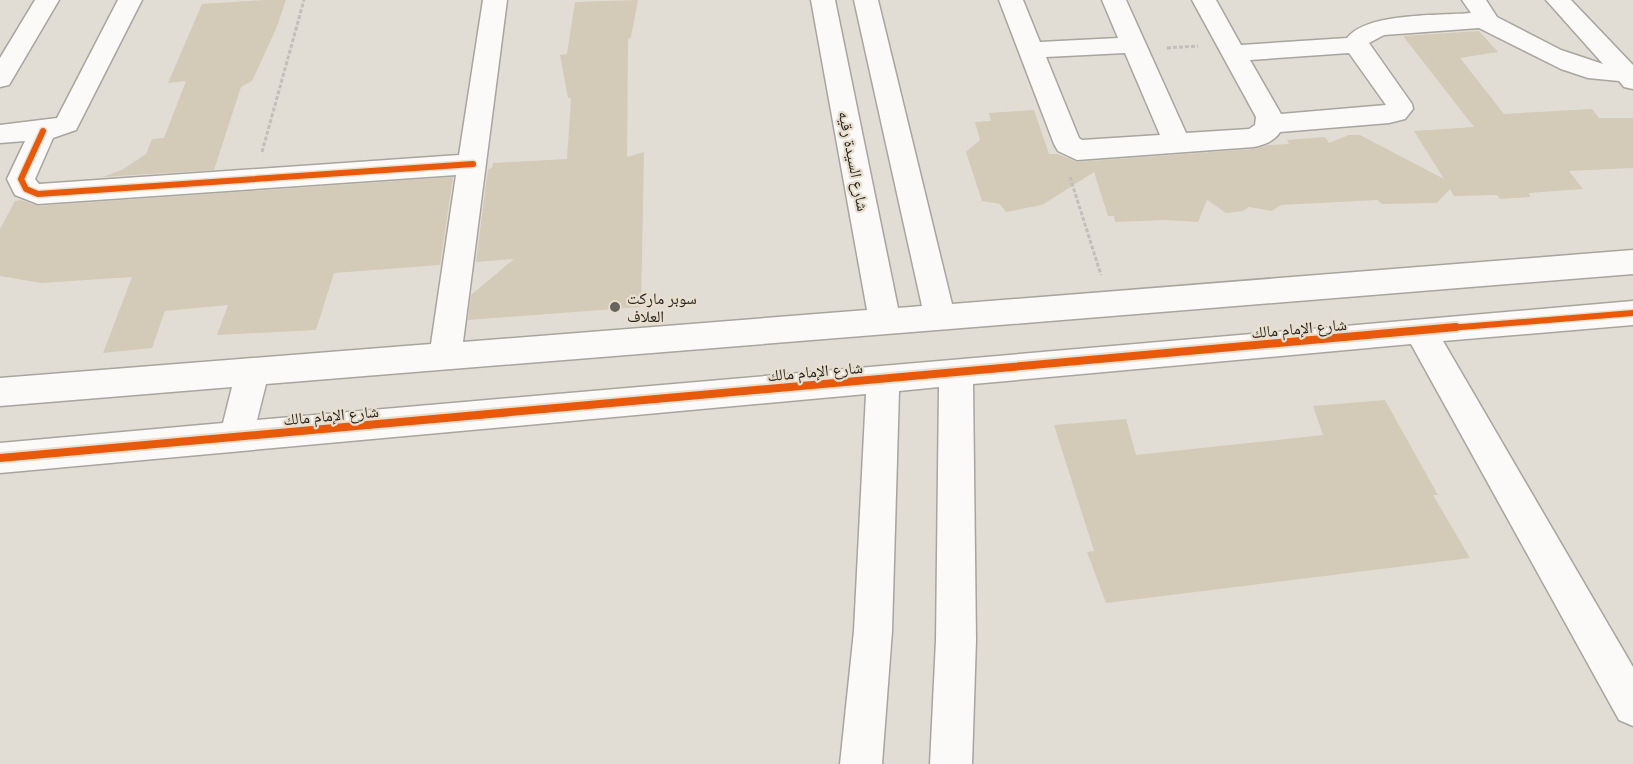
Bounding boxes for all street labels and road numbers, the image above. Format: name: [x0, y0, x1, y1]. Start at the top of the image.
street label: شارع السيدة رقيه: [833, 110, 872, 213]
street label: شارع الإمام مالك: [1251, 316, 1348, 344]
street label: شارع الإمام مالك: [767, 359, 864, 387]
street label: شارع الإمام مالك: [283, 403, 380, 431]

